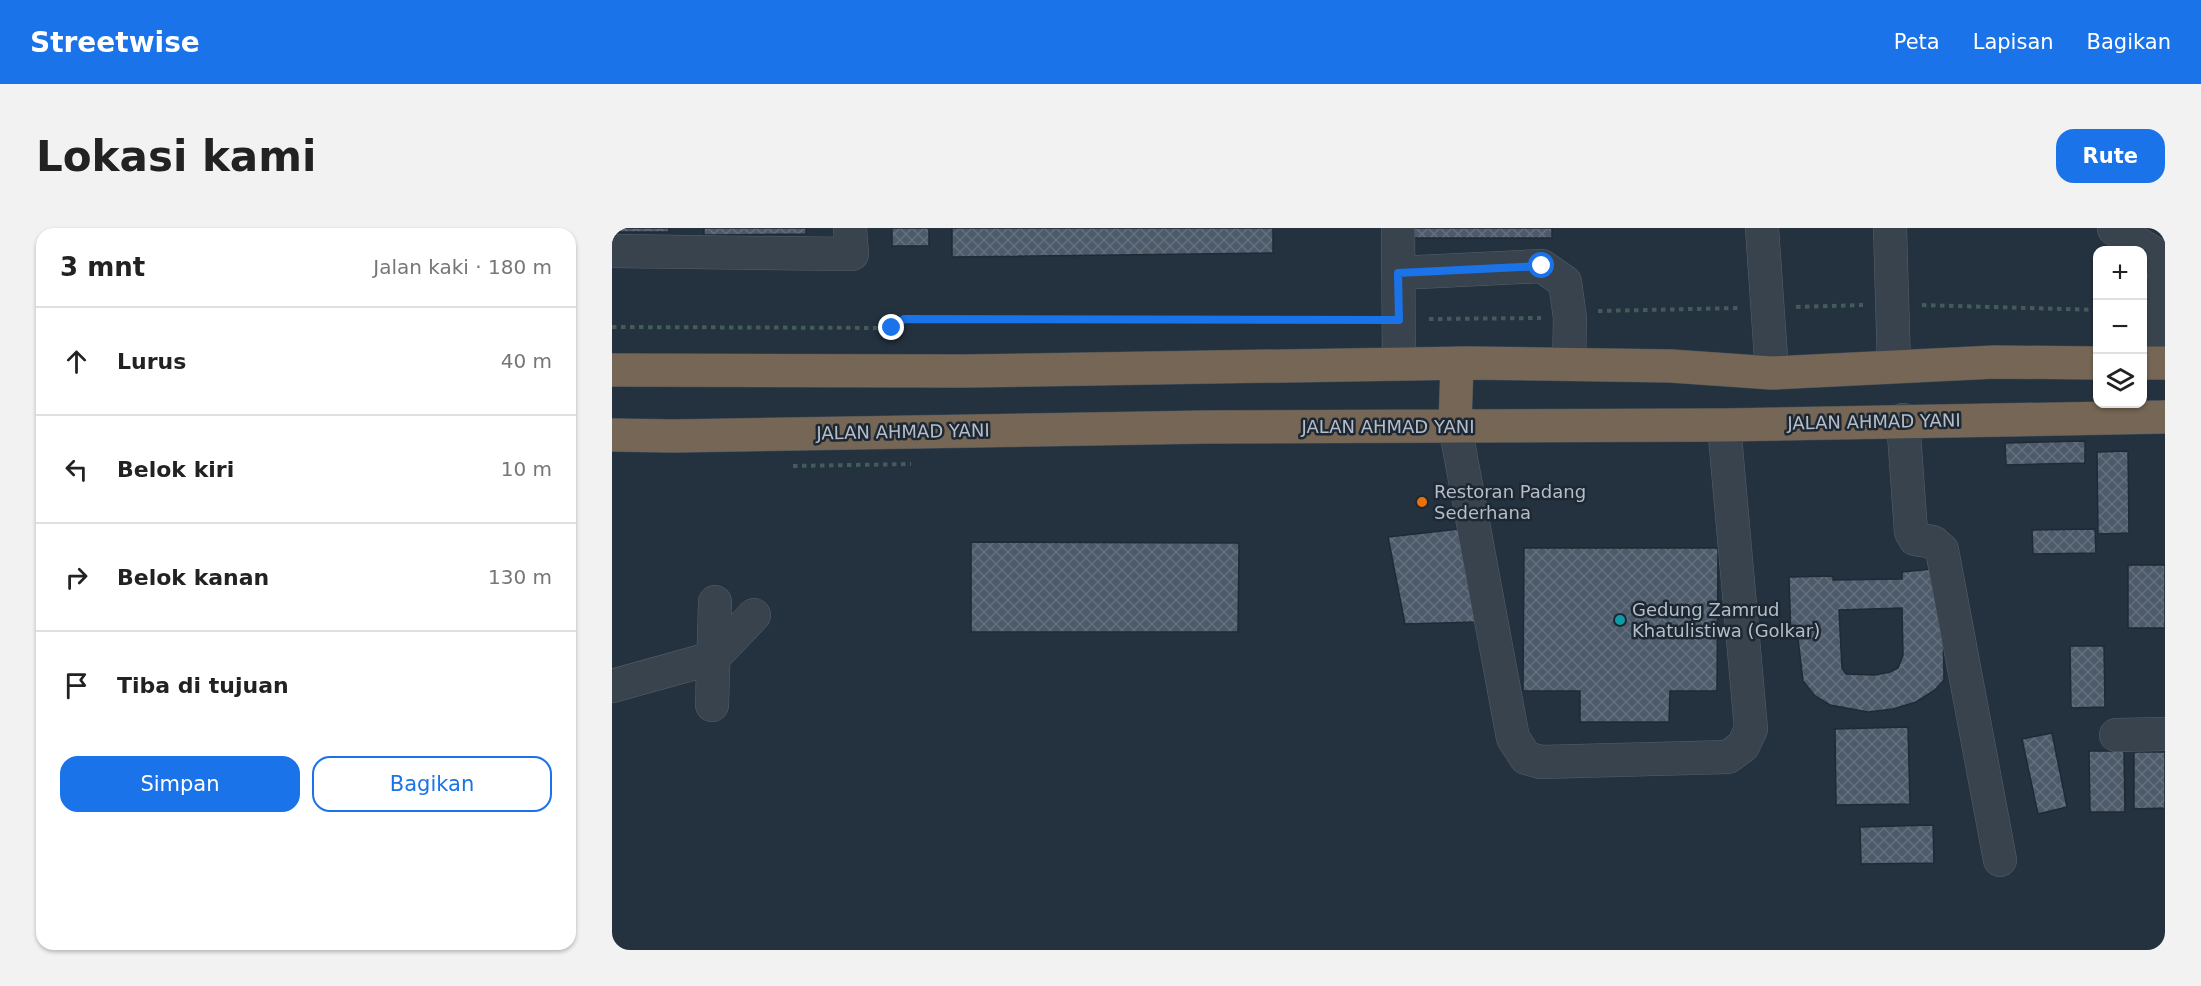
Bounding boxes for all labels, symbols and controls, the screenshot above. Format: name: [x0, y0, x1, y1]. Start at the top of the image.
text: Streetwise: [30, 26, 200, 59]
text: Peta: [1894, 30, 1940, 54]
text: Lapisan: [1973, 30, 2054, 54]
text: Bagikan: [2087, 30, 2171, 54]
button: Rute: [2056, 129, 2165, 183]
text: Lokasi kami: [36, 132, 316, 181]
map controls: [2093, 246, 2147, 408]
button: +: [2093, 246, 2147, 300]
text: 3 mnt: [60, 252, 145, 282]
route start: [1528, 252, 1554, 278]
text: Jalan kaki · 180 m: [373, 255, 552, 279]
button: −: [2093, 300, 2147, 354]
route end: [878, 314, 904, 340]
icon: ahead: [60, 345, 93, 378]
text: Lurus: [117, 349, 186, 374]
text: 40 m: [501, 349, 552, 373]
button: layers: [2093, 354, 2147, 408]
street label: JALAN AHMAD YANI: [1786, 409, 1961, 434]
street label: JALAN AHMAD YANI: [1300, 416, 1475, 437]
street label: JALAN AHMAD YANI: [815, 419, 990, 444]
icon: left: [60, 453, 93, 486]
text: Belok kiri: [117, 457, 234, 482]
text: 10 m: [501, 457, 552, 481]
place label: Restoran Padang Sederhana: [1434, 481, 1586, 523]
marker: Restoran Padang Sederhana: [1415, 495, 1429, 509]
icon: right: [60, 561, 93, 594]
text: Belok kanan: [117, 565, 269, 590]
text: 130 m: [488, 565, 552, 589]
place label: Gedung Zamrud Khatulistiwa (Golkar): [1632, 599, 1820, 641]
marker: Gedung Zamrud Khatulistiwa (Golkar): [1613, 613, 1627, 627]
icon: arrive: [60, 669, 93, 702]
text: Tiba di tujuan: [117, 673, 289, 698]
button: Simpan: [60, 756, 300, 812]
button: Bagikan: [312, 756, 552, 812]

